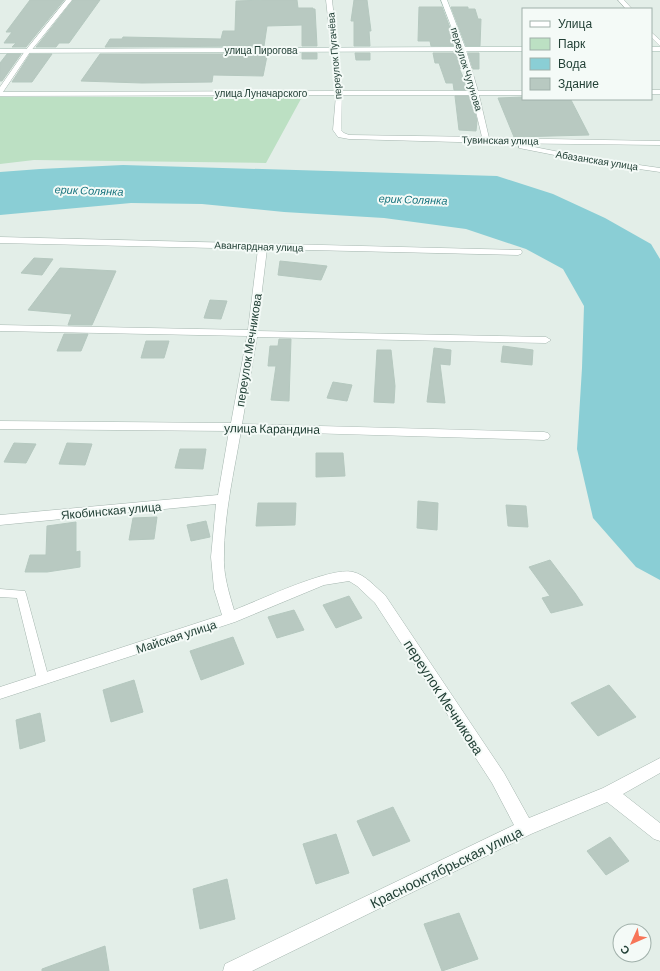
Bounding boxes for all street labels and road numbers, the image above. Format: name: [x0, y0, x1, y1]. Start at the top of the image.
street label: переулок Пугачёва: [324, 12, 344, 100]
street label: переулок Чугунова: [449, 26, 486, 113]
street label: улица Пирогова: [224, 44, 298, 56]
street label: улица Луначарского: [215, 87, 308, 99]
street label: Тувинская улица: [461, 133, 539, 147]
street label: Абазанская улица: [555, 148, 640, 173]
street label: Авангардная улица: [214, 238, 304, 254]
street label: переулок Мечникова: [232, 292, 265, 408]
street label: улица Карандина: [224, 420, 320, 437]
street label: Якобинская улица: [60, 499, 162, 522]
street label: Майская улица: [134, 616, 219, 657]
street label: переулок Мечникова: [400, 636, 488, 758]
street label: Краснооктябрьская улица: [367, 823, 525, 911]

